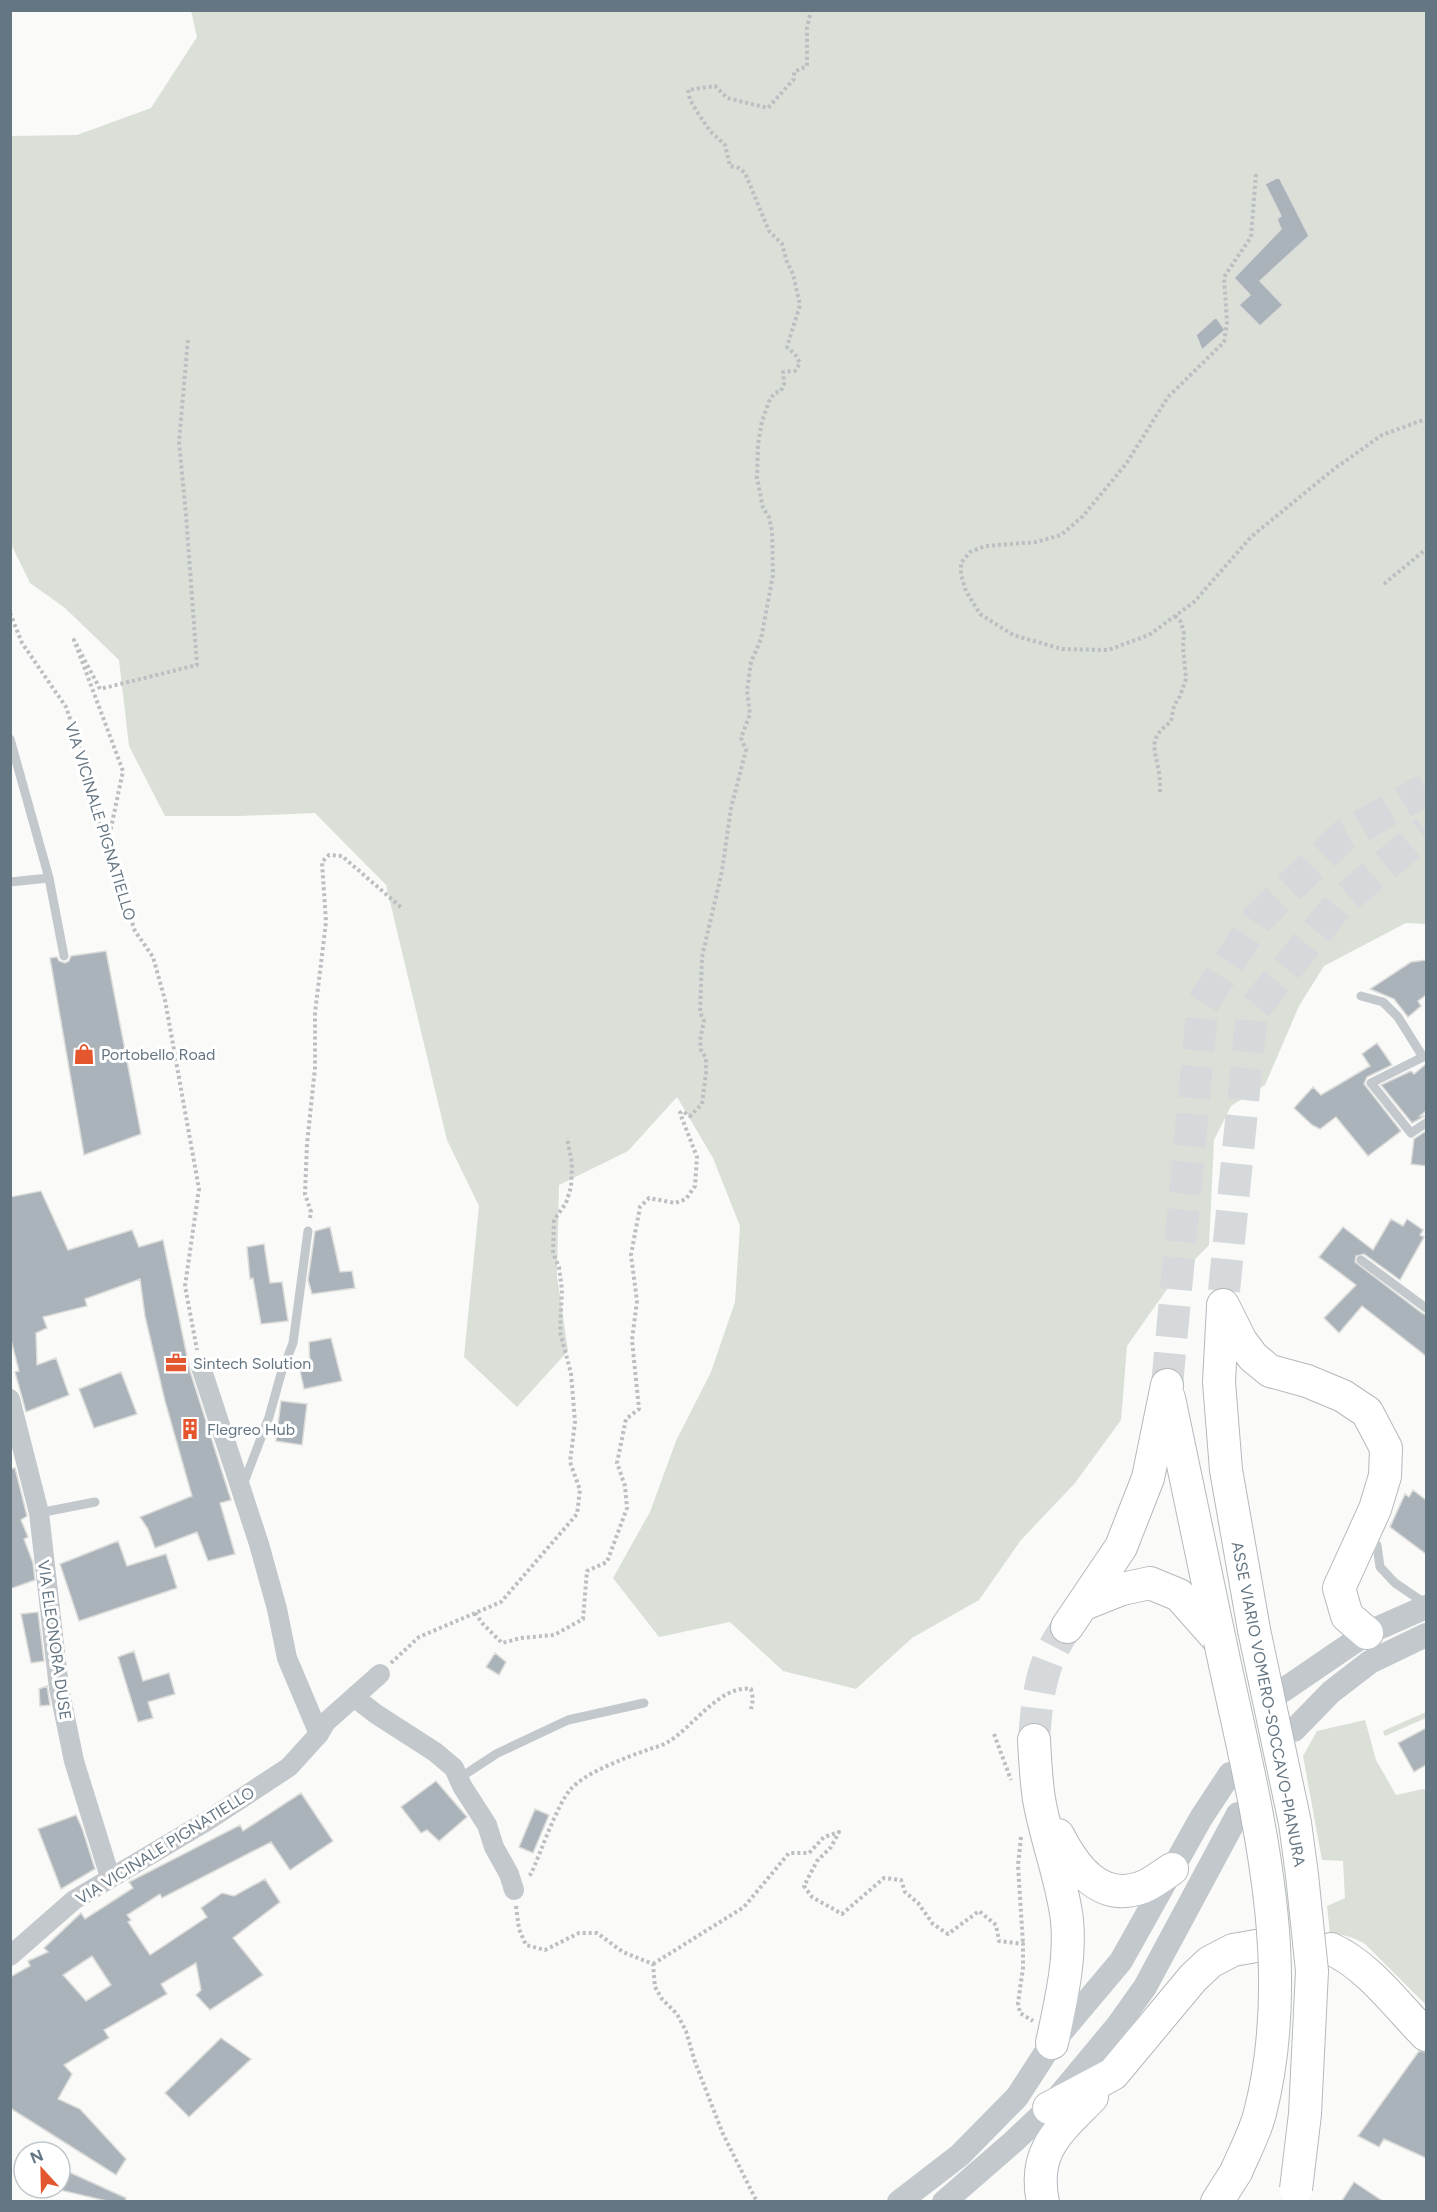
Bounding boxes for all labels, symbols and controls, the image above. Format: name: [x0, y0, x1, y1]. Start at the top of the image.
street label: VIA VICINALE PIGNATIELLO: [61, 720, 140, 923]
shop icon: Portobello Road: [72, 1042, 96, 1066]
place label: Portobello Road: [101, 1045, 215, 1064]
office icon: Sintech Solution: [164, 1351, 188, 1375]
place label: Sintech Solution: [193, 1354, 311, 1373]
building icon: Flegreo Hub: [178, 1417, 202, 1441]
place label: Flegreo Hub: [207, 1420, 295, 1439]
street label: ASSE VIARIO VOMERO-SOCCAVO-PIANURA: [1228, 1540, 1309, 1869]
street label: VIA ELEONORA DUSE: [34, 1559, 75, 1721]
street label: VIA VICINALE PIGNATIELLO: [73, 1783, 258, 1908]
north arrow: [12, 2140, 72, 2200]
text: N: [27, 2145, 46, 2168]

